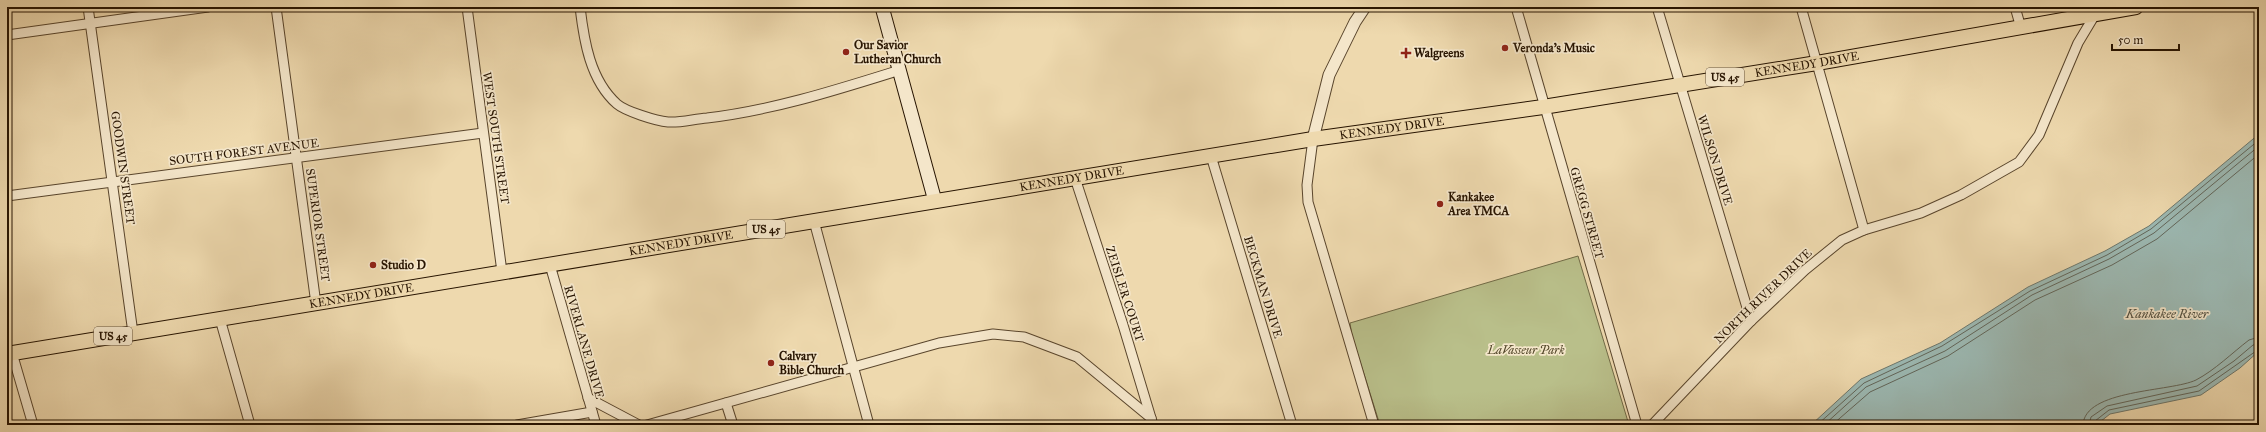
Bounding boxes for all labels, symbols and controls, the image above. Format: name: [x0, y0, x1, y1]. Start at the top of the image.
scale bar: [2112, 26, 2179, 52]
text: 50 m: [2118, 33, 2143, 47]
place label: Our Savior Lutheran Church: [854, 38, 941, 66]
place label: Veronda's Music: [1512, 41, 1595, 55]
marker: Veronda's Music: [1500, 43, 1510, 53]
place label: Walgreens: [1414, 46, 1465, 61]
marker: Our Savior Lutheran Church: [841, 47, 851, 57]
marker: Walgreens: [1401, 48, 1411, 58]
street label: KENNEDY DRIVE: [1754, 49, 1860, 80]
road number: US 45: [1706, 68, 1744, 86]
street label: WEST SOUTH STREET: [480, 71, 512, 205]
street label: GOODWIN STREET: [108, 110, 138, 226]
street label: WILSON DRIVE: [1695, 113, 1736, 207]
street label: KENNEDY DRIVE: [1338, 114, 1445, 142]
street label: SOUTH FOREST AVENUE: [168, 136, 320, 168]
street label: KENNEDY DRIVE: [1018, 163, 1125, 194]
street label: GREGG STREET: [1567, 165, 1607, 261]
street label: SUPERIOR STREET: [303, 167, 333, 283]
place label: Kankakee Area YMCA: [1447, 190, 1510, 218]
marker: Kankakee Area YMCA: [1435, 199, 1445, 209]
road number: US 45: [747, 220, 785, 238]
street label: KENNEDY DRIVE: [628, 228, 734, 259]
street label: BECKMAN DRIVE: [1241, 234, 1285, 340]
street label: ZEISLER COURT: [1103, 244, 1147, 344]
street label: NORTH RIVER DRIVE: [1711, 246, 1815, 346]
place label: Studio D: [381, 258, 427, 272]
marker: Studio D: [368, 260, 378, 270]
street label: KENNEDY DRIVE: [308, 280, 415, 311]
street label: RIVERLANE DRIVE: [561, 284, 607, 401]
water label: Kankakee River: [2125, 306, 2209, 322]
road number: US 45: [94, 327, 132, 345]
park label: LaVasseur Park: [1487, 343, 1565, 357]
place label: Calvary Bible Church: [779, 349, 844, 377]
marker: Calvary Bible Church: [766, 358, 776, 368]

